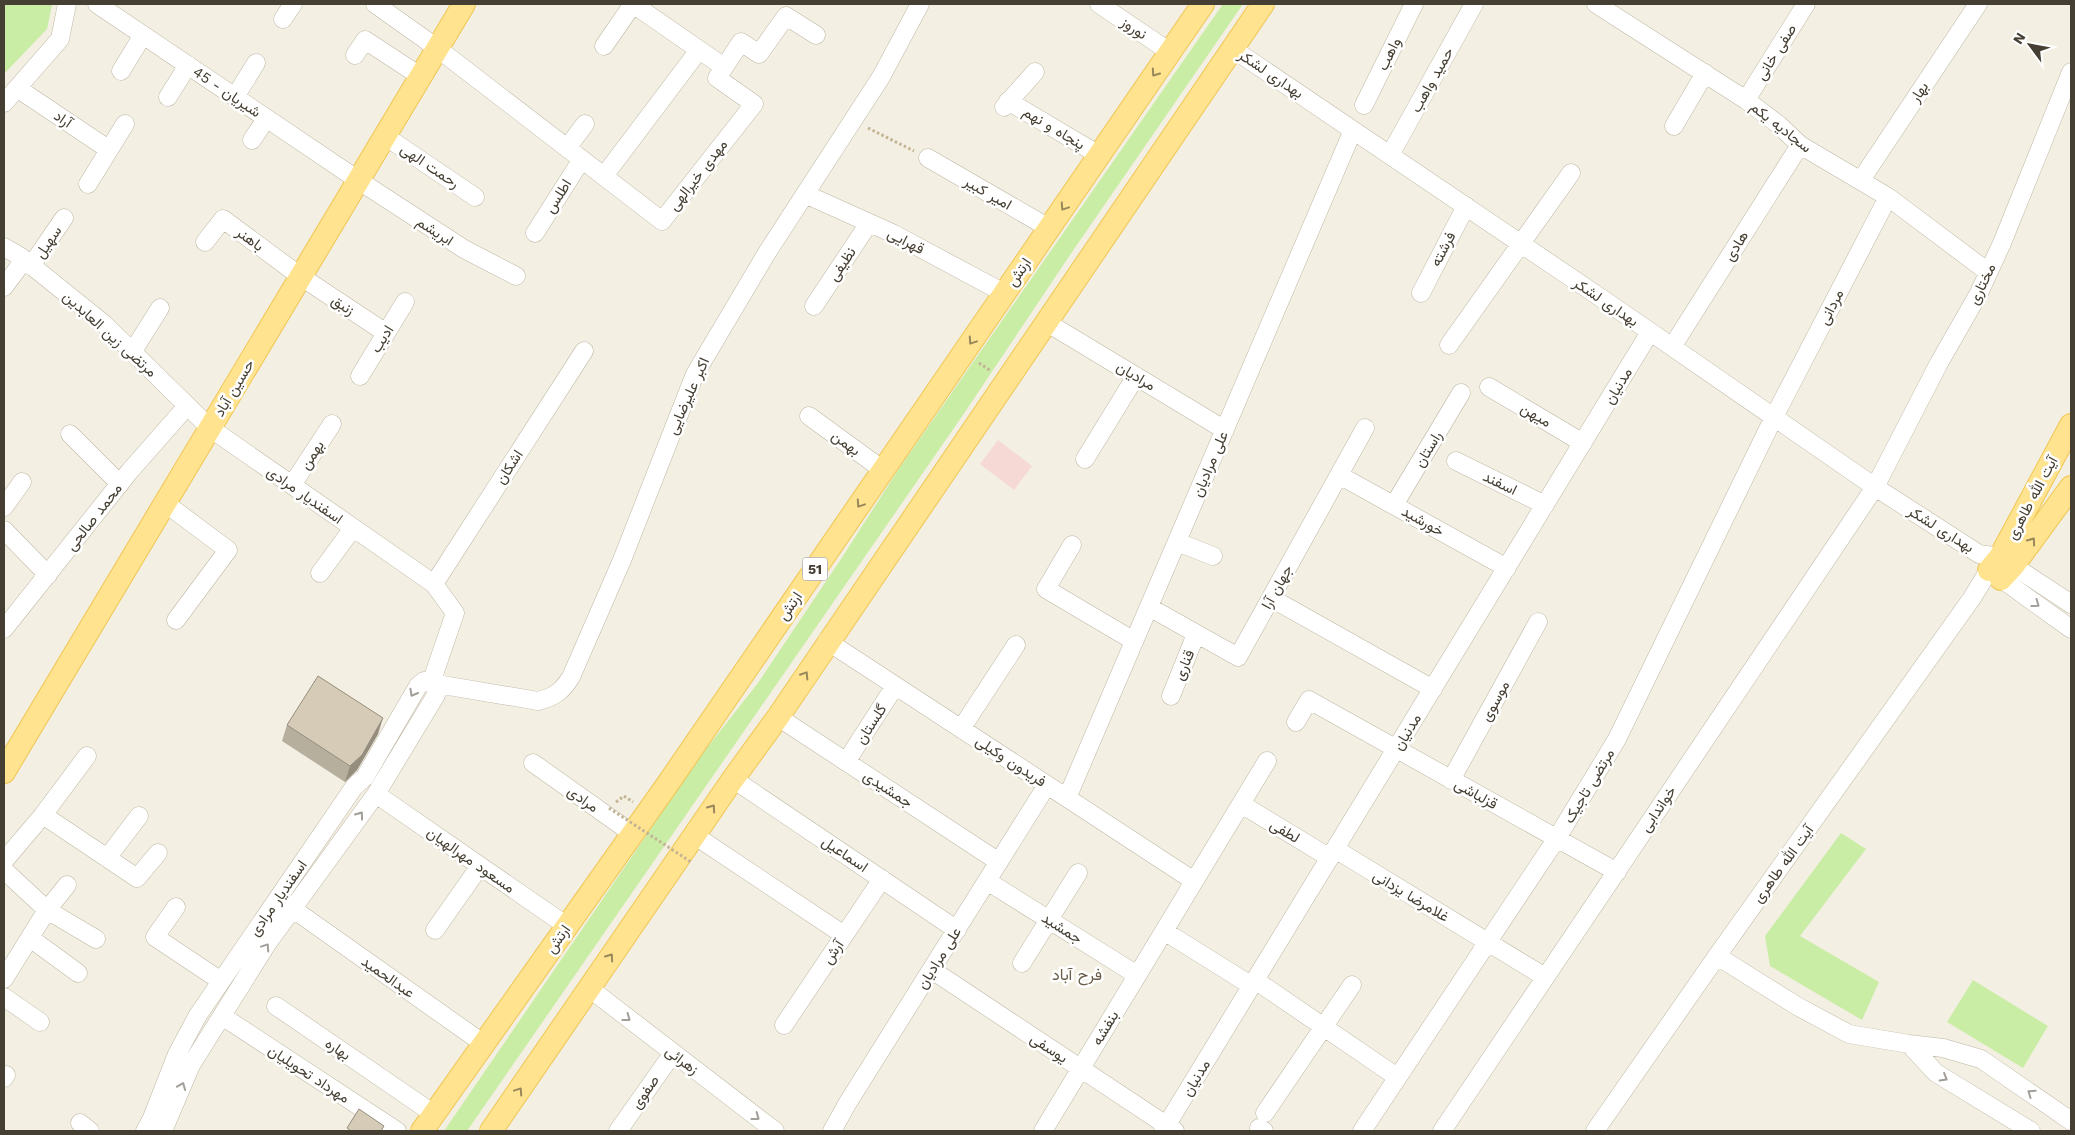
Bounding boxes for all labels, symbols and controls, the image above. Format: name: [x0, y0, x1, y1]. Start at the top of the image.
street label: نوروز: [1117, 12, 1151, 43]
north arrow: [2005, 20, 2055, 70]
street label: صفی خانی: [1752, 21, 1801, 84]
text: N: [2009, 29, 2029, 47]
street label: واهب: [1373, 35, 1405, 73]
street label: حمید واهب: [1407, 44, 1457, 116]
street label: بهداری لشکر: [1234, 45, 1307, 103]
street label: شیریان - 45: [190, 63, 265, 121]
one-way arrow: [1152, 68, 1162, 77]
street label: بهار: [1905, 78, 1932, 107]
street label: سجادیه یکم: [1746, 98, 1815, 157]
street label: پنجاه و نهم: [1019, 103, 1088, 154]
street label: آراد: [50, 106, 77, 132]
street label: مهدی خیرالهی: [665, 136, 732, 215]
street label: رحمت الهی: [397, 140, 463, 193]
street label: امیر کبیر: [960, 172, 1015, 214]
street label: اطلس: [541, 176, 576, 217]
one-way arrow: [1060, 202, 1070, 211]
street label: ابریشم: [413, 212, 457, 250]
street label: سهیل: [31, 222, 65, 262]
street label: باهنر: [232, 222, 267, 255]
street label: قهرایی: [884, 224, 928, 259]
street label: فرشته: [1426, 228, 1460, 269]
street label: هادی: [1720, 228, 1753, 265]
street label: نظیفی: [824, 244, 861, 285]
street label: ارتش: [1003, 254, 1036, 290]
street label: مختاری: [1964, 260, 2001, 308]
street label: بهداری لشکر: [1569, 273, 1642, 331]
street label: مردانی: [1815, 286, 1848, 328]
street label: مرتضی زین العابدین: [59, 287, 161, 382]
street label: زنبق: [327, 291, 358, 320]
street label: ادیب: [367, 322, 397, 356]
one-way arrow: [969, 335, 978, 345]
street label: اکبر علیرضایی: [663, 355, 714, 438]
street label: حسین آباد: [210, 356, 259, 420]
street label: مرادیان: [1113, 357, 1159, 395]
street label: مدنیان: [1600, 364, 1636, 408]
street label: میهن: [1517, 399, 1555, 432]
street label: بهمن: [827, 427, 864, 460]
street label: علی مرادیان: [1188, 428, 1233, 500]
street label: راستان: [1410, 428, 1446, 470]
street label: بهمن: [296, 437, 329, 474]
street label: اشکان: [491, 447, 527, 487]
street label: آیت الله طاهری: [2003, 452, 2063, 543]
street label: اسفندیار مرادی: [263, 462, 346, 529]
street label: اسفند: [1480, 467, 1520, 499]
street label: محمد صالحی: [62, 480, 127, 555]
one-way arrow: [857, 498, 866, 508]
street label: بهداری لشکر: [1903, 501, 1977, 557]
street label: خورشید: [1399, 502, 1447, 540]
one-way arrow: [2026, 537, 2035, 547]
road number: 51: [802, 558, 828, 580]
street label: جهان آرا: [1258, 562, 1296, 612]
street label: ارتش: [774, 588, 807, 624]
one-way arrow: [2030, 598, 2040, 607]
street label: قناری: [1170, 647, 1199, 683]
one-way arrow: [799, 671, 808, 681]
street label: موسوی: [1477, 677, 1514, 725]
one-way arrow: [410, 688, 420, 697]
street label: گلستان: [851, 700, 891, 747]
street label: مدنیان: [1389, 710, 1425, 754]
street label: فریدون وکیلی: [972, 732, 1050, 791]
street label: مرتضی تاجیک: [1560, 746, 1619, 827]
street label: جمشیدی: [859, 766, 916, 812]
street label: قزلباشی: [1451, 775, 1501, 814]
street label: مرادی: [563, 782, 602, 817]
street label: خواندابی: [1636, 783, 1681, 836]
one-way arrow: [706, 805, 715, 814]
one-way arrow: [355, 812, 363, 821]
street label: لطفی: [1266, 815, 1303, 848]
street label: آیت الله طاهری: [1749, 820, 1819, 907]
street label: مسعود مهرالهیان: [424, 823, 518, 897]
street label: اسماعیل: [819, 832, 871, 876]
street label: اسفندیار مرادی: [245, 857, 312, 940]
street label: غلامرضا یزدانی: [1369, 866, 1452, 927]
street label: جمشید: [1038, 909, 1086, 947]
street label: ارتش: [542, 921, 575, 957]
street label: علی مرادیان: [913, 924, 966, 993]
street label: آرش: [819, 935, 849, 968]
one-way arrow: [259, 943, 269, 952]
street label: عبدالحمید: [358, 952, 418, 1002]
one-way arrow: [604, 953, 613, 963]
district label: فرح آباد: [1052, 965, 1102, 986]
street label: بنفشه: [1088, 1007, 1122, 1049]
one-way arrow: [621, 1012, 631, 1021]
street label: یوسفی: [1026, 1029, 1071, 1068]
street label: بهاره: [322, 1034, 354, 1064]
street label: مهرداد تحویلیان: [265, 1041, 353, 1107]
street label: زهرائی: [661, 1042, 702, 1079]
street label: مدنیان: [1178, 1056, 1214, 1100]
one-way arrow: [1939, 1071, 1948, 1081]
street label: صفوی: [627, 1072, 664, 1113]
one-way arrow: [176, 1082, 187, 1091]
one-way arrow: [513, 1087, 522, 1097]
one-way arrow: [2027, 1090, 2037, 1099]
one-way arrow: [750, 1111, 759, 1119]

